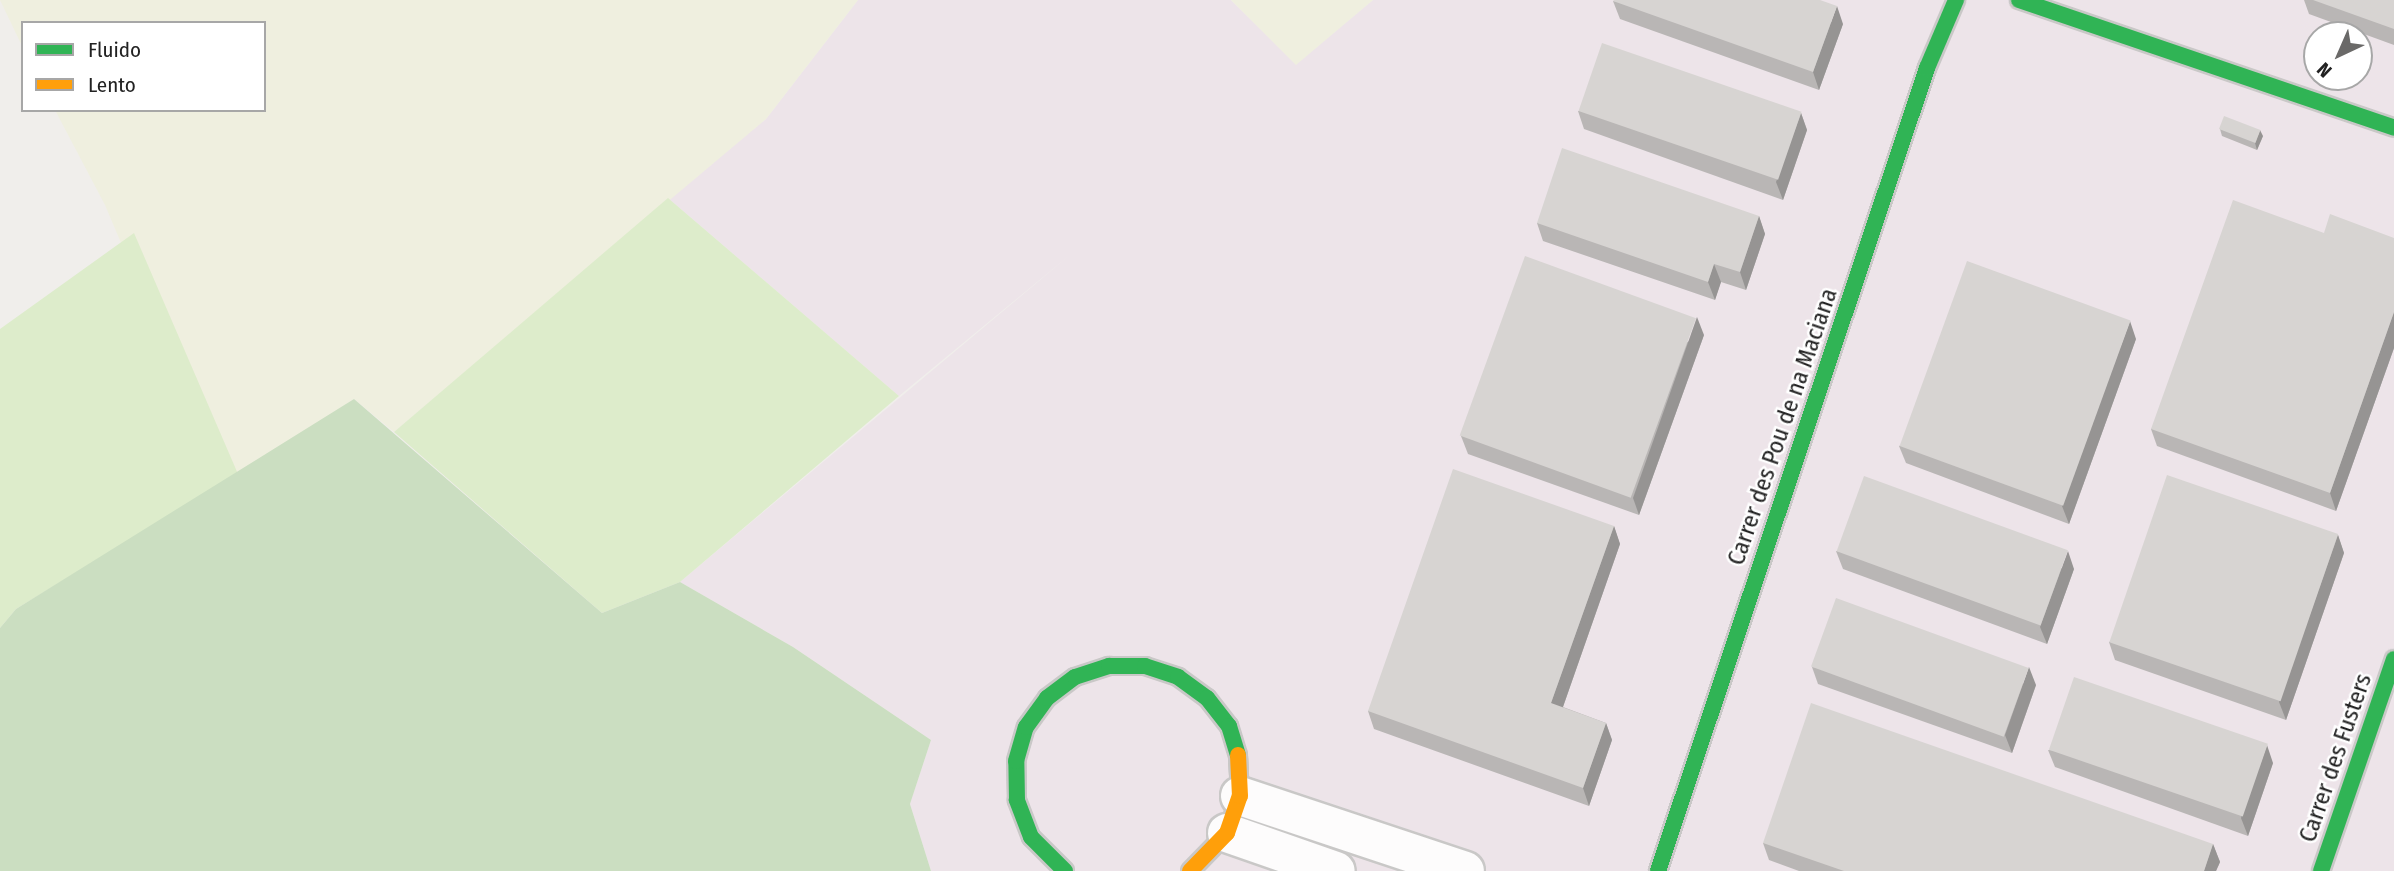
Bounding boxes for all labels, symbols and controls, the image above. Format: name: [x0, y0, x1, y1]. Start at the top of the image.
legend: [21, 21, 266, 112]
north arrow: [2303, 21, 2373, 91]
text: Fluido: [88, 37, 141, 63]
text: N: [2312, 58, 2337, 82]
text: Lento: [88, 72, 136, 98]
street label: Carrer des Pou de na Maciana: [1722, 285, 1844, 569]
street label: Carrer des Fusters: [2294, 670, 2378, 846]

